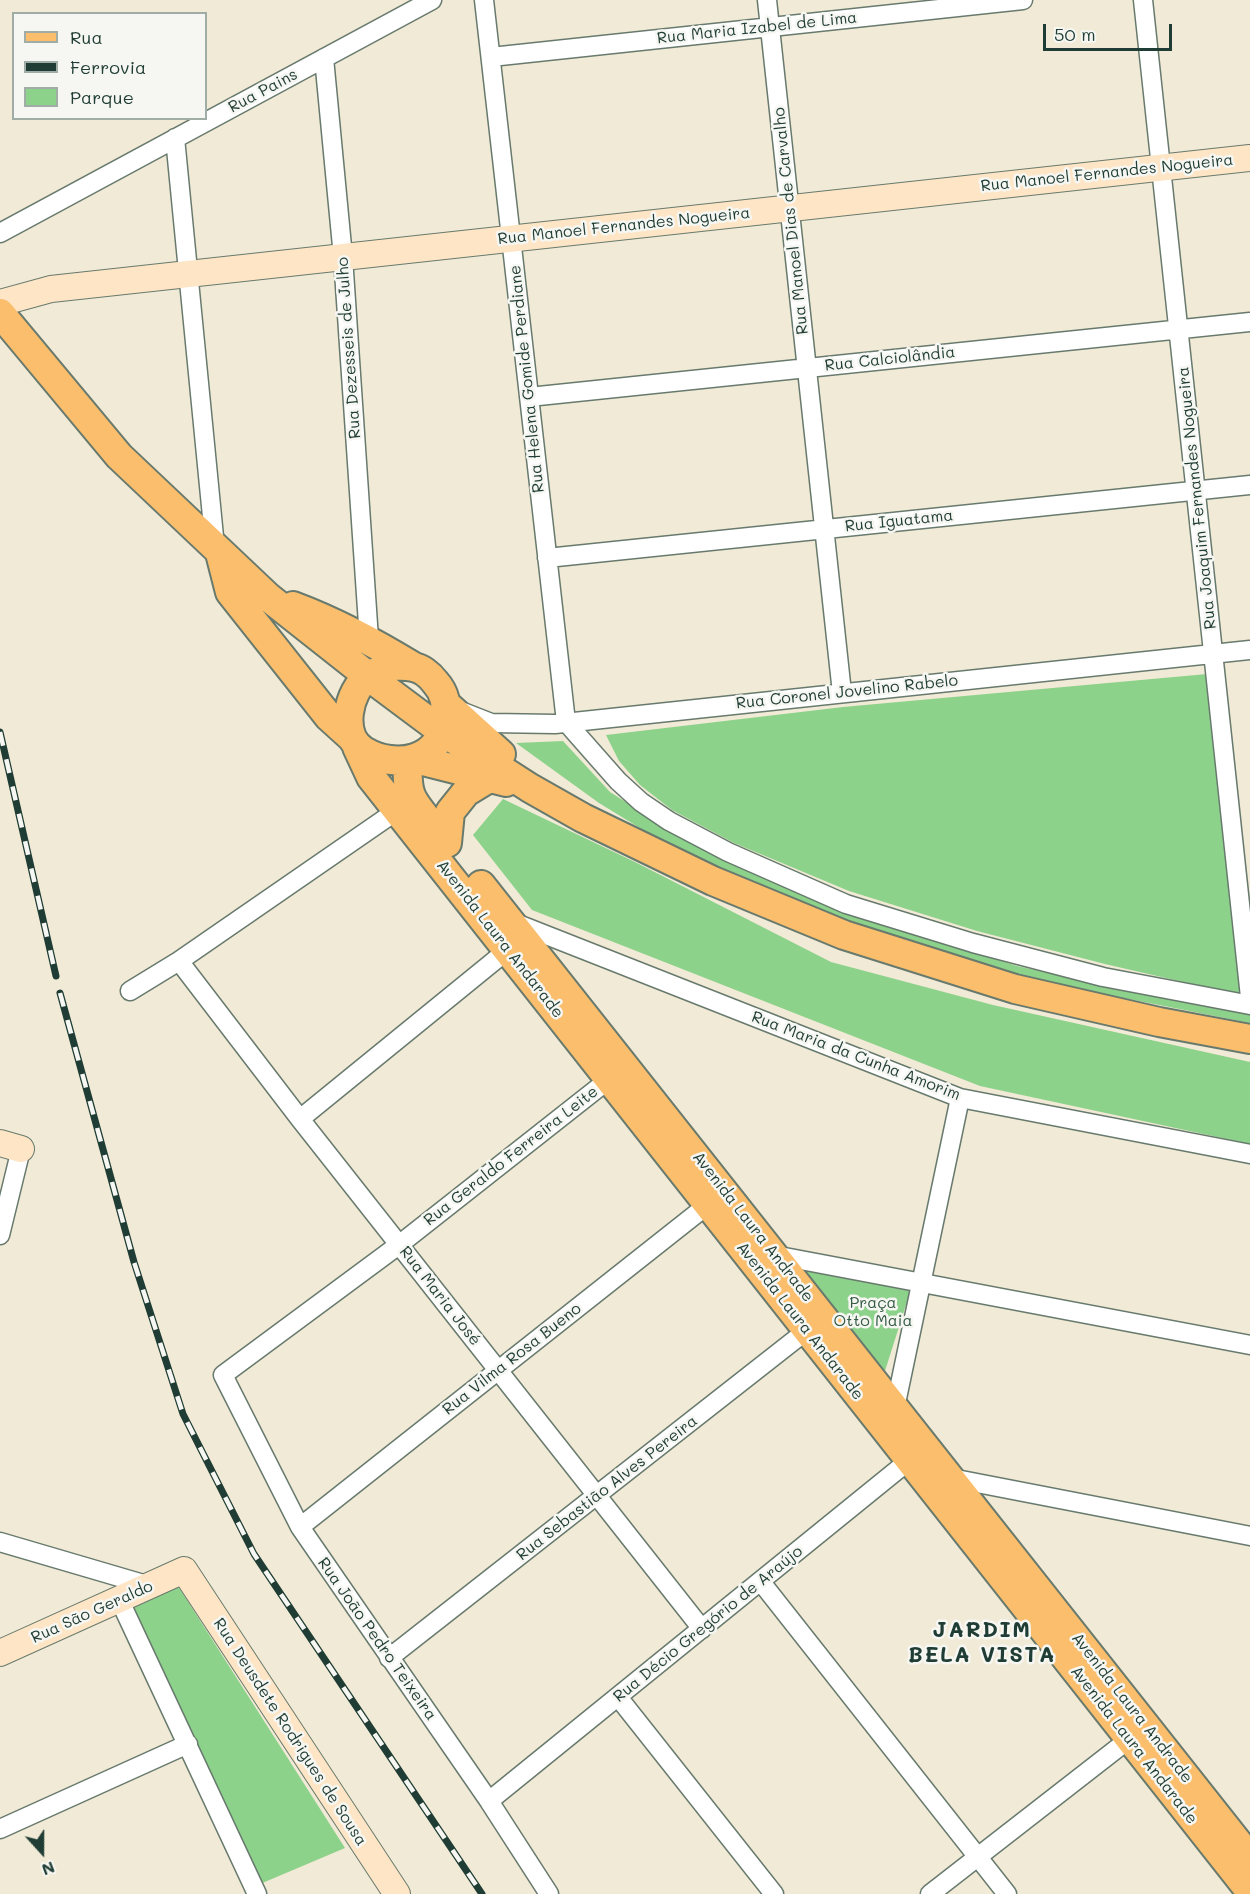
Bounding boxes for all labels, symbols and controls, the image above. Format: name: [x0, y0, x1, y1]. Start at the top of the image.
street label: Rua Maria Izabel de Lima: [656, 8, 858, 48]
legend: [12, 12, 207, 120]
scale bar: [1046, 12, 1175, 50]
text: 50 m: [1054, 22, 1096, 46]
text: Rua: [70, 25, 103, 49]
text: Ferrovia: [70, 55, 146, 79]
street label: Rua Pains: [225, 65, 301, 117]
text: Parque: [70, 85, 134, 109]
street label: Rua Manoel Dias de Carvalho: [770, 106, 812, 336]
street label: Rua Manoel Fernandes Nogueira: [980, 150, 1234, 196]
street label: Rua Manoel Fernandes Nogueira: [497, 203, 751, 249]
street label: Rua Dezesseis de Julho: [333, 256, 365, 440]
street label: Rua Helena Gomide Perdiane: [505, 264, 549, 494]
street label: Rua Calciolândia: [824, 343, 956, 375]
street label: Rua Joaquim Fernandes Nogueira: [1174, 366, 1220, 630]
street label: Rua Iguatama: [844, 506, 954, 536]
street label: Rua Coronel Jovelino Rabelo: [735, 671, 959, 713]
street label: Avenida Laura Andarade: [432, 856, 568, 1022]
street label: Rua Maria da Cunha Amorim: [749, 1007, 963, 1105]
street label: Rua Geraldo Ferreira Leite: [420, 1082, 602, 1230]
street label: Avenida Laura Andrade: [688, 1148, 818, 1306]
street label: Avenida Laura Andarade: [732, 1238, 868, 1404]
street label: Rua Maria José: [395, 1243, 485, 1349]
park label: Praça Otto Maia: [834, 1293, 912, 1331]
street label: Rua Vilma Rosa Bueno: [439, 1299, 585, 1419]
street label: Rua Sebastião Alves Pereira: [513, 1411, 701, 1565]
street label: Rua Décio Gregório de Araújo: [610, 1542, 806, 1706]
street label: Rua João Pedro Teixeira: [313, 1554, 441, 1724]
street label: Rua São Geraldo: [28, 1577, 156, 1647]
street label: Rua Deusdete Rodrigues de Sousa: [209, 1615, 371, 1849]
district label: JARDIM BELA VISTA: [908, 1617, 1056, 1669]
street label: Avenida Laura Andrade: [1067, 1629, 1197, 1787]
street label: Avenida Laura Andarade: [1066, 1662, 1202, 1828]
north arrow: [12, 1822, 72, 1882]
text: N: [39, 1857, 58, 1881]

